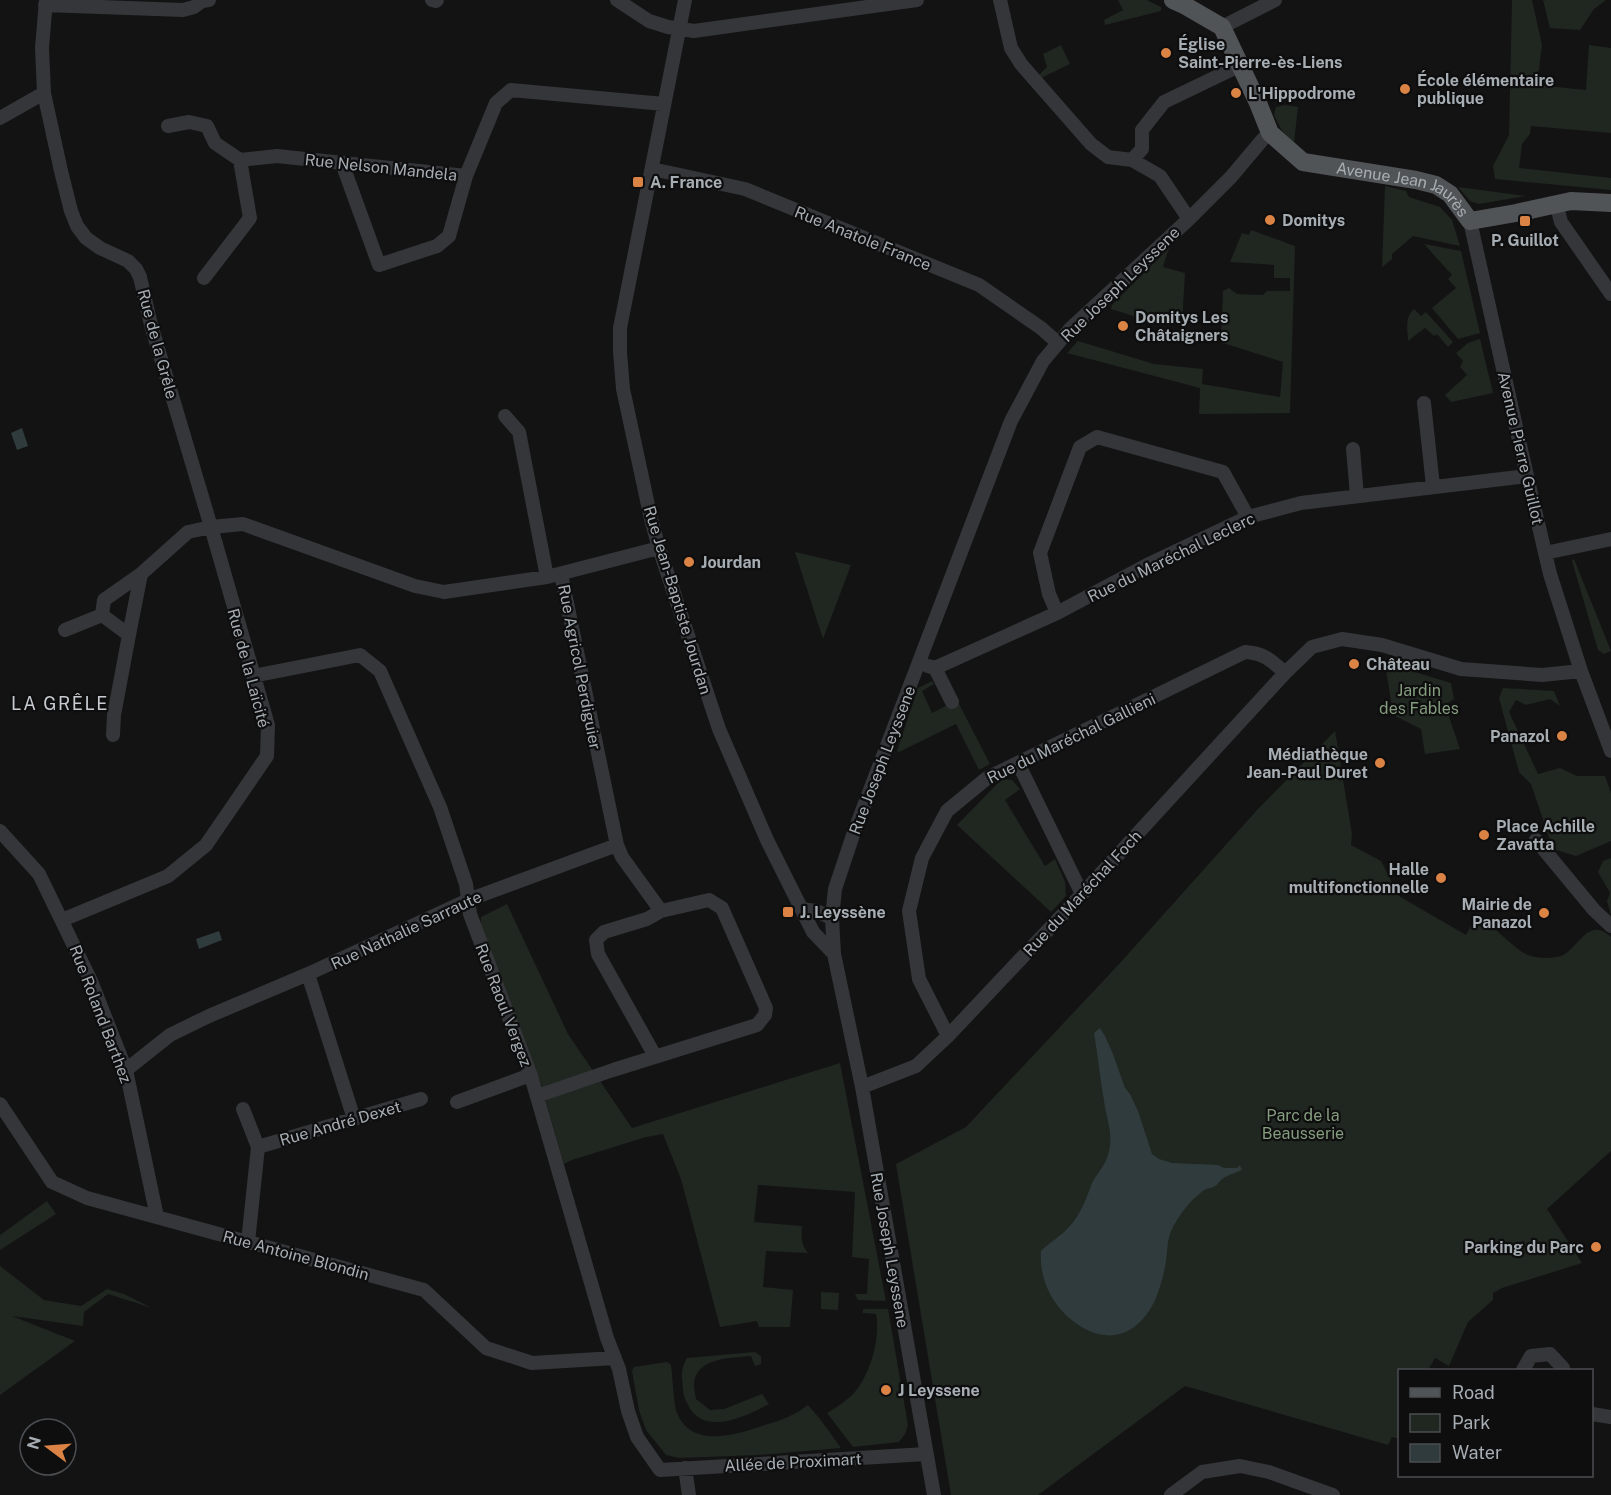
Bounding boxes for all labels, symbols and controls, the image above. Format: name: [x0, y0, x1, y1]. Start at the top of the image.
place label: Église Saint-Pierre-ès-Liens: [1178, 34, 1342, 72]
marker: Église Saint-Pierre-ès-Liens: [1159, 46, 1173, 60]
place label: École élémentaire publique: [1417, 70, 1554, 108]
marker: École élémentaire publique: [1398, 82, 1412, 96]
place label: L'Hippodrome: [1248, 84, 1356, 103]
marker: L'Hippodrome: [1229, 86, 1243, 100]
street label: Rue Nelson Mandela: [304, 150, 458, 185]
street label: Avenue Jean Jaurès: [1335, 158, 1473, 221]
place label: A. France: [650, 173, 722, 192]
marker: A. France: [631, 175, 645, 189]
street label: Rue Anatole France: [792, 202, 934, 275]
place label: Domitys: [1282, 211, 1345, 230]
marker: Domitys: [1263, 213, 1277, 227]
marker: P. Guillot: [1518, 214, 1532, 228]
street label: Rue Joseph Leyssene: [1057, 223, 1184, 346]
place label: P. Guillot: [1491, 231, 1559, 250]
street label: Rue de la Grêle: [134, 287, 181, 401]
place label: Domitys Les Châtaigners: [1135, 308, 1228, 345]
marker: Domitys Les Châtaigners: [1116, 319, 1130, 333]
street label: Avenue Pierre Guillot: [1494, 370, 1547, 526]
street label: Rue Jean-Baptiste Jourdan: [640, 504, 715, 697]
street label: Rue du Maréchal Leclerc: [1084, 509, 1258, 606]
place label: Jourdan: [701, 553, 761, 572]
marker: Jourdan: [682, 555, 696, 569]
street label: Rue Agricol Perdiguier: [554, 583, 605, 751]
street label: Rue de la Laïcité: [223, 606, 274, 730]
place label: Château: [1366, 655, 1430, 674]
marker: Château: [1347, 657, 1361, 671]
park label: Jardin des Fables: [1379, 681, 1459, 718]
street label: Rue Joseph Leyssene: [845, 683, 920, 837]
street label: Rue du Maréchal Gallieni: [984, 689, 1159, 788]
district label: LA GRÊLE: [11, 693, 109, 714]
place label: Panazol: [1490, 727, 1550, 746]
marker: Panazol: [1555, 729, 1569, 743]
place label: Médiathèque Jean-Paul Duret: [1247, 745, 1368, 782]
marker: Médiathèque Jean-Paul Duret: [1373, 756, 1387, 770]
place label: Place Achille Zavatta: [1496, 817, 1595, 854]
street label: Rue du Maréchal Foch: [1019, 827, 1146, 960]
marker: Place Achille Zavatta: [1477, 828, 1491, 842]
place label: Halle multifonctionnelle: [1289, 860, 1429, 897]
marker: Halle multifonctionnelle: [1434, 871, 1448, 885]
street label: Rue Nathalie Sarraute: [328, 887, 485, 974]
place label: Mairie de Panazol: [1461, 895, 1532, 932]
place label: J. Leyssène: [800, 903, 886, 922]
marker: J. Leyssène: [781, 905, 795, 919]
marker: Mairie de Panazol: [1537, 906, 1551, 920]
street label: Rue Raoul Vergez: [471, 941, 536, 1070]
street label: Rue Roland Barthez: [65, 942, 136, 1086]
street label: Rue André Dexet: [277, 1097, 403, 1150]
park label: Parc de la Beausserie: [1262, 1106, 1344, 1143]
street label: Rue Joseph Leyssene: [866, 1171, 913, 1329]
street label: Rue Antoine Blondin: [221, 1227, 371, 1284]
place label: Parking du Parc: [1464, 1238, 1584, 1257]
marker: Parking du Parc: [1589, 1240, 1603, 1254]
legend: [1398, 1369, 1593, 1477]
place label: J Leyssene: [898, 1381, 980, 1400]
text: Road: [1452, 1382, 1495, 1403]
marker: J Leyssene: [879, 1383, 893, 1397]
text: Park: [1452, 1412, 1490, 1433]
north arrow: [18, 1417, 78, 1477]
text: N: [23, 1434, 45, 1452]
text: Water: [1452, 1442, 1502, 1463]
street label: Allée de Proximart: [724, 1449, 862, 1476]

